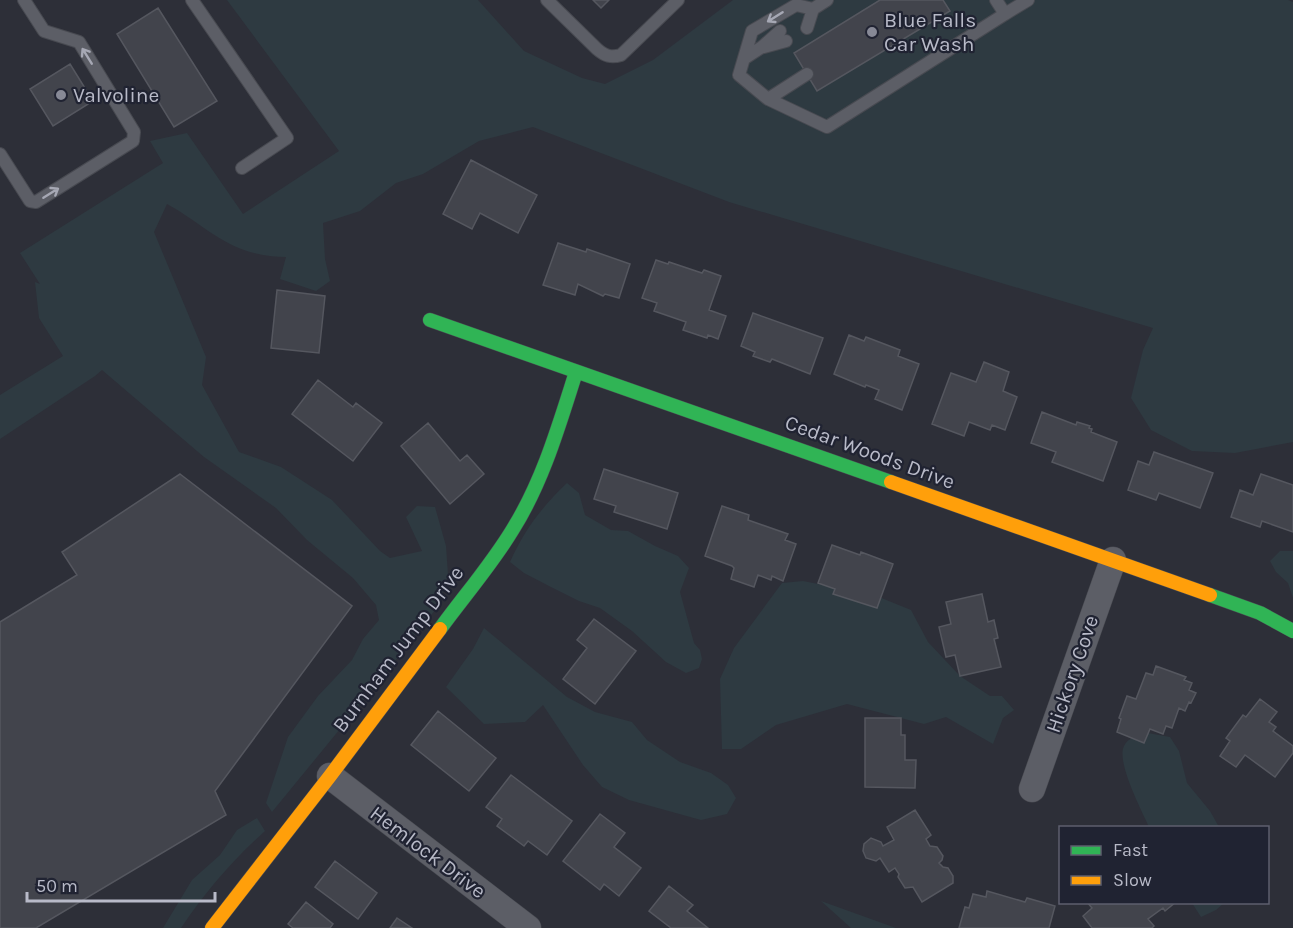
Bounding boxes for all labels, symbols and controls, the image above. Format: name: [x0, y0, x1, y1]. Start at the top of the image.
place label: Blue Falls Car Wash: [884, 8, 976, 56]
one-way arrow: [767, 11, 784, 24]
marker: Blue Falls Car Wash: [865, 25, 879, 39]
one-way arrow: [81, 48, 93, 65]
place label: Valvoline: [73, 83, 159, 107]
marker: Valvoline: [54, 88, 68, 102]
one-way arrow: [42, 187, 59, 199]
street label: Cedar Woods Drive: [782, 410, 958, 494]
street label: Burnham Jump Drive: [328, 561, 468, 737]
street label: Hickory Cove: [1041, 612, 1103, 736]
street label: Hemlock Drive: [365, 801, 491, 903]
legend: [1059, 826, 1269, 904]
text: Fast: [1113, 839, 1148, 861]
scale bar: [27, 865, 214, 903]
text: Slow: [1113, 869, 1152, 891]
text: 50 m: [36, 875, 78, 897]

